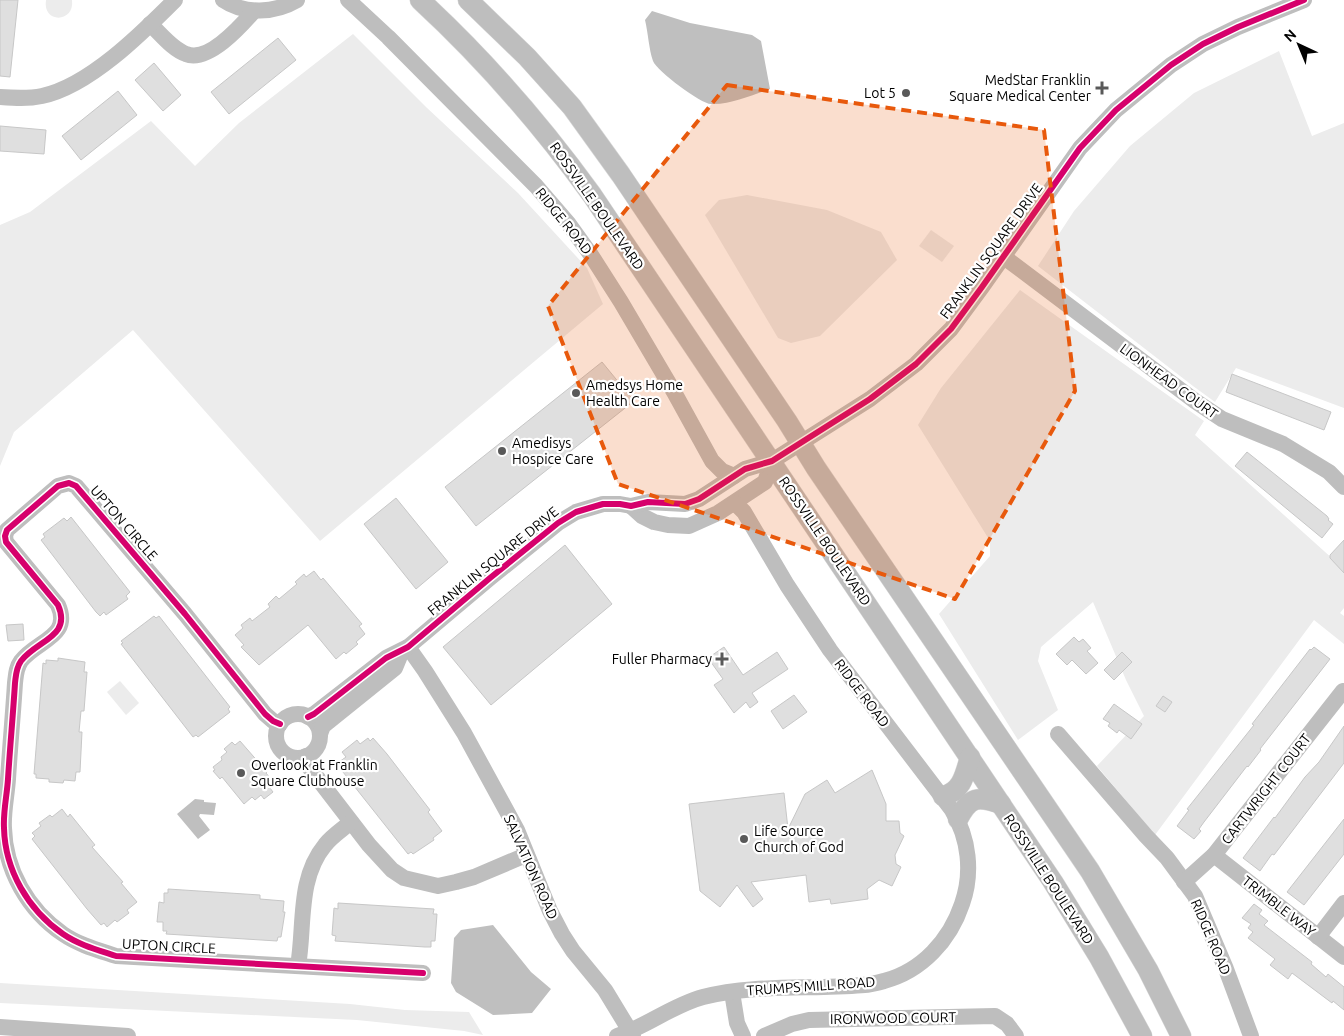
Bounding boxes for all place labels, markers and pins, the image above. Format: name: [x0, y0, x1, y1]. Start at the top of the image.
place label: MedStar Franklin Square Medical Center: [949, 72, 1092, 104]
marker: MedStar Franklin Square Medical Center: [1095, 81, 1109, 95]
place label: Lot 5: [864, 85, 896, 101]
marker: Lot 5: [900, 87, 912, 99]
place label: Amedsys Home Health Care: [586, 377, 683, 409]
marker: Amedsys Home Health Care: [570, 387, 582, 399]
place label: Amedisys Hospice Care: [512, 435, 594, 467]
marker: Amedisys Hospice Care: [496, 445, 508, 457]
place label: Fuller Pharmacy: [612, 651, 712, 667]
marker: Fuller Pharmacy: [716, 653, 728, 665]
place label: Overlook at Franklin Square Clubhouse: [251, 757, 378, 789]
marker: Overlook at Franklin Square Clubhouse: [235, 767, 247, 779]
place label: Life Source Church of God: [754, 823, 844, 855]
marker: Life Source Church of God: [738, 833, 750, 845]

